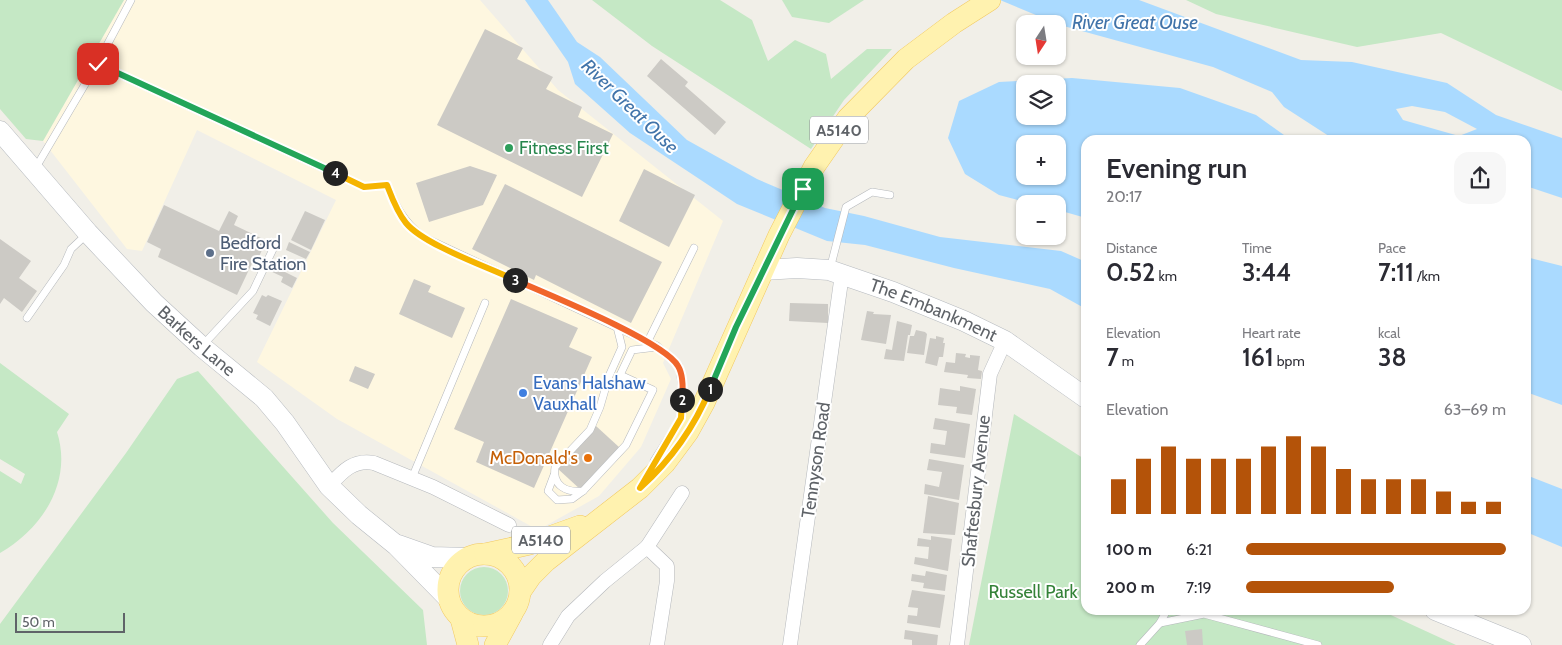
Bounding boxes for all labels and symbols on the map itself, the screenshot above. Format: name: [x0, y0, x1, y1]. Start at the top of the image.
water label: River Great Ouse: [1072, 11, 1198, 34]
north arrow: [1016, 15, 1066, 65]
pin: [77, 43, 119, 85]
water label: River Great Ouse: [577, 54, 684, 158]
road number: A5140: [810, 116, 868, 144]
place label: Fitness First: [519, 137, 609, 159]
marker: Fitness First: [503, 142, 515, 154]
pin: 4: [322, 160, 348, 186]
pin: [782, 168, 824, 210]
place label: Bedford Fire Station: [220, 232, 306, 275]
marker: Bedford Fire Station: [204, 247, 216, 259]
pin: 3: [502, 268, 528, 292]
street label: The Embankment: [867, 274, 1001, 346]
street label: Barkers Lane: [153, 301, 240, 381]
place label: Evans Halshaw Vauxhall: [533, 372, 646, 415]
pin: 1: [698, 376, 722, 402]
marker: Evans Halshaw Vauxhall: [517, 387, 529, 399]
pin: 2: [670, 388, 694, 412]
street label: Tennyson Road: [797, 401, 835, 519]
street label: Shaftesbury Avenue: [957, 414, 995, 568]
place label: McDonald's: [490, 447, 578, 469]
marker: McDonald's: [582, 452, 594, 464]
road number: A5140: [512, 526, 570, 554]
park label: Russell Park: [988, 581, 1079, 603]
scale bar: [15, 610, 125, 633]

